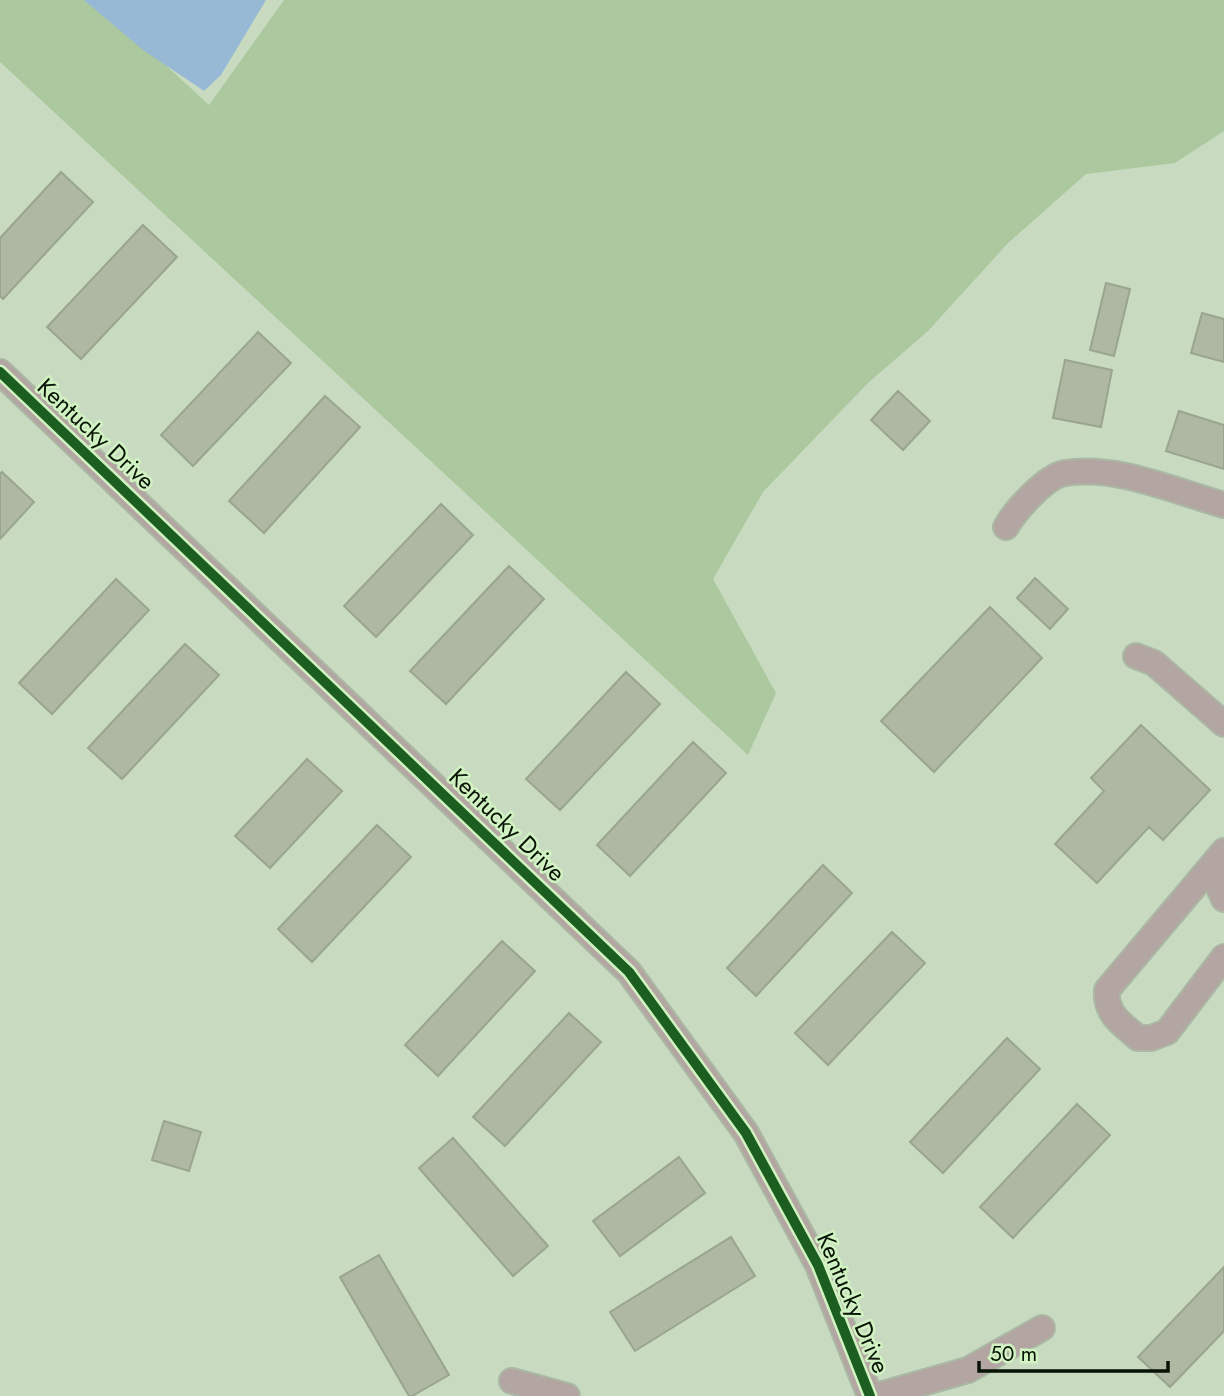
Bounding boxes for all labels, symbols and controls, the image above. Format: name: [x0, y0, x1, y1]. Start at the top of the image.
street label: Kentucky Drive: [30, 370, 163, 497]
street label: Kentucky Drive: [441, 760, 573, 889]
street label: Kentucky Drive: [808, 1227, 899, 1379]
scale bar: [979, 1330, 1168, 1374]
text: 50 m: [990, 1339, 1037, 1369]

